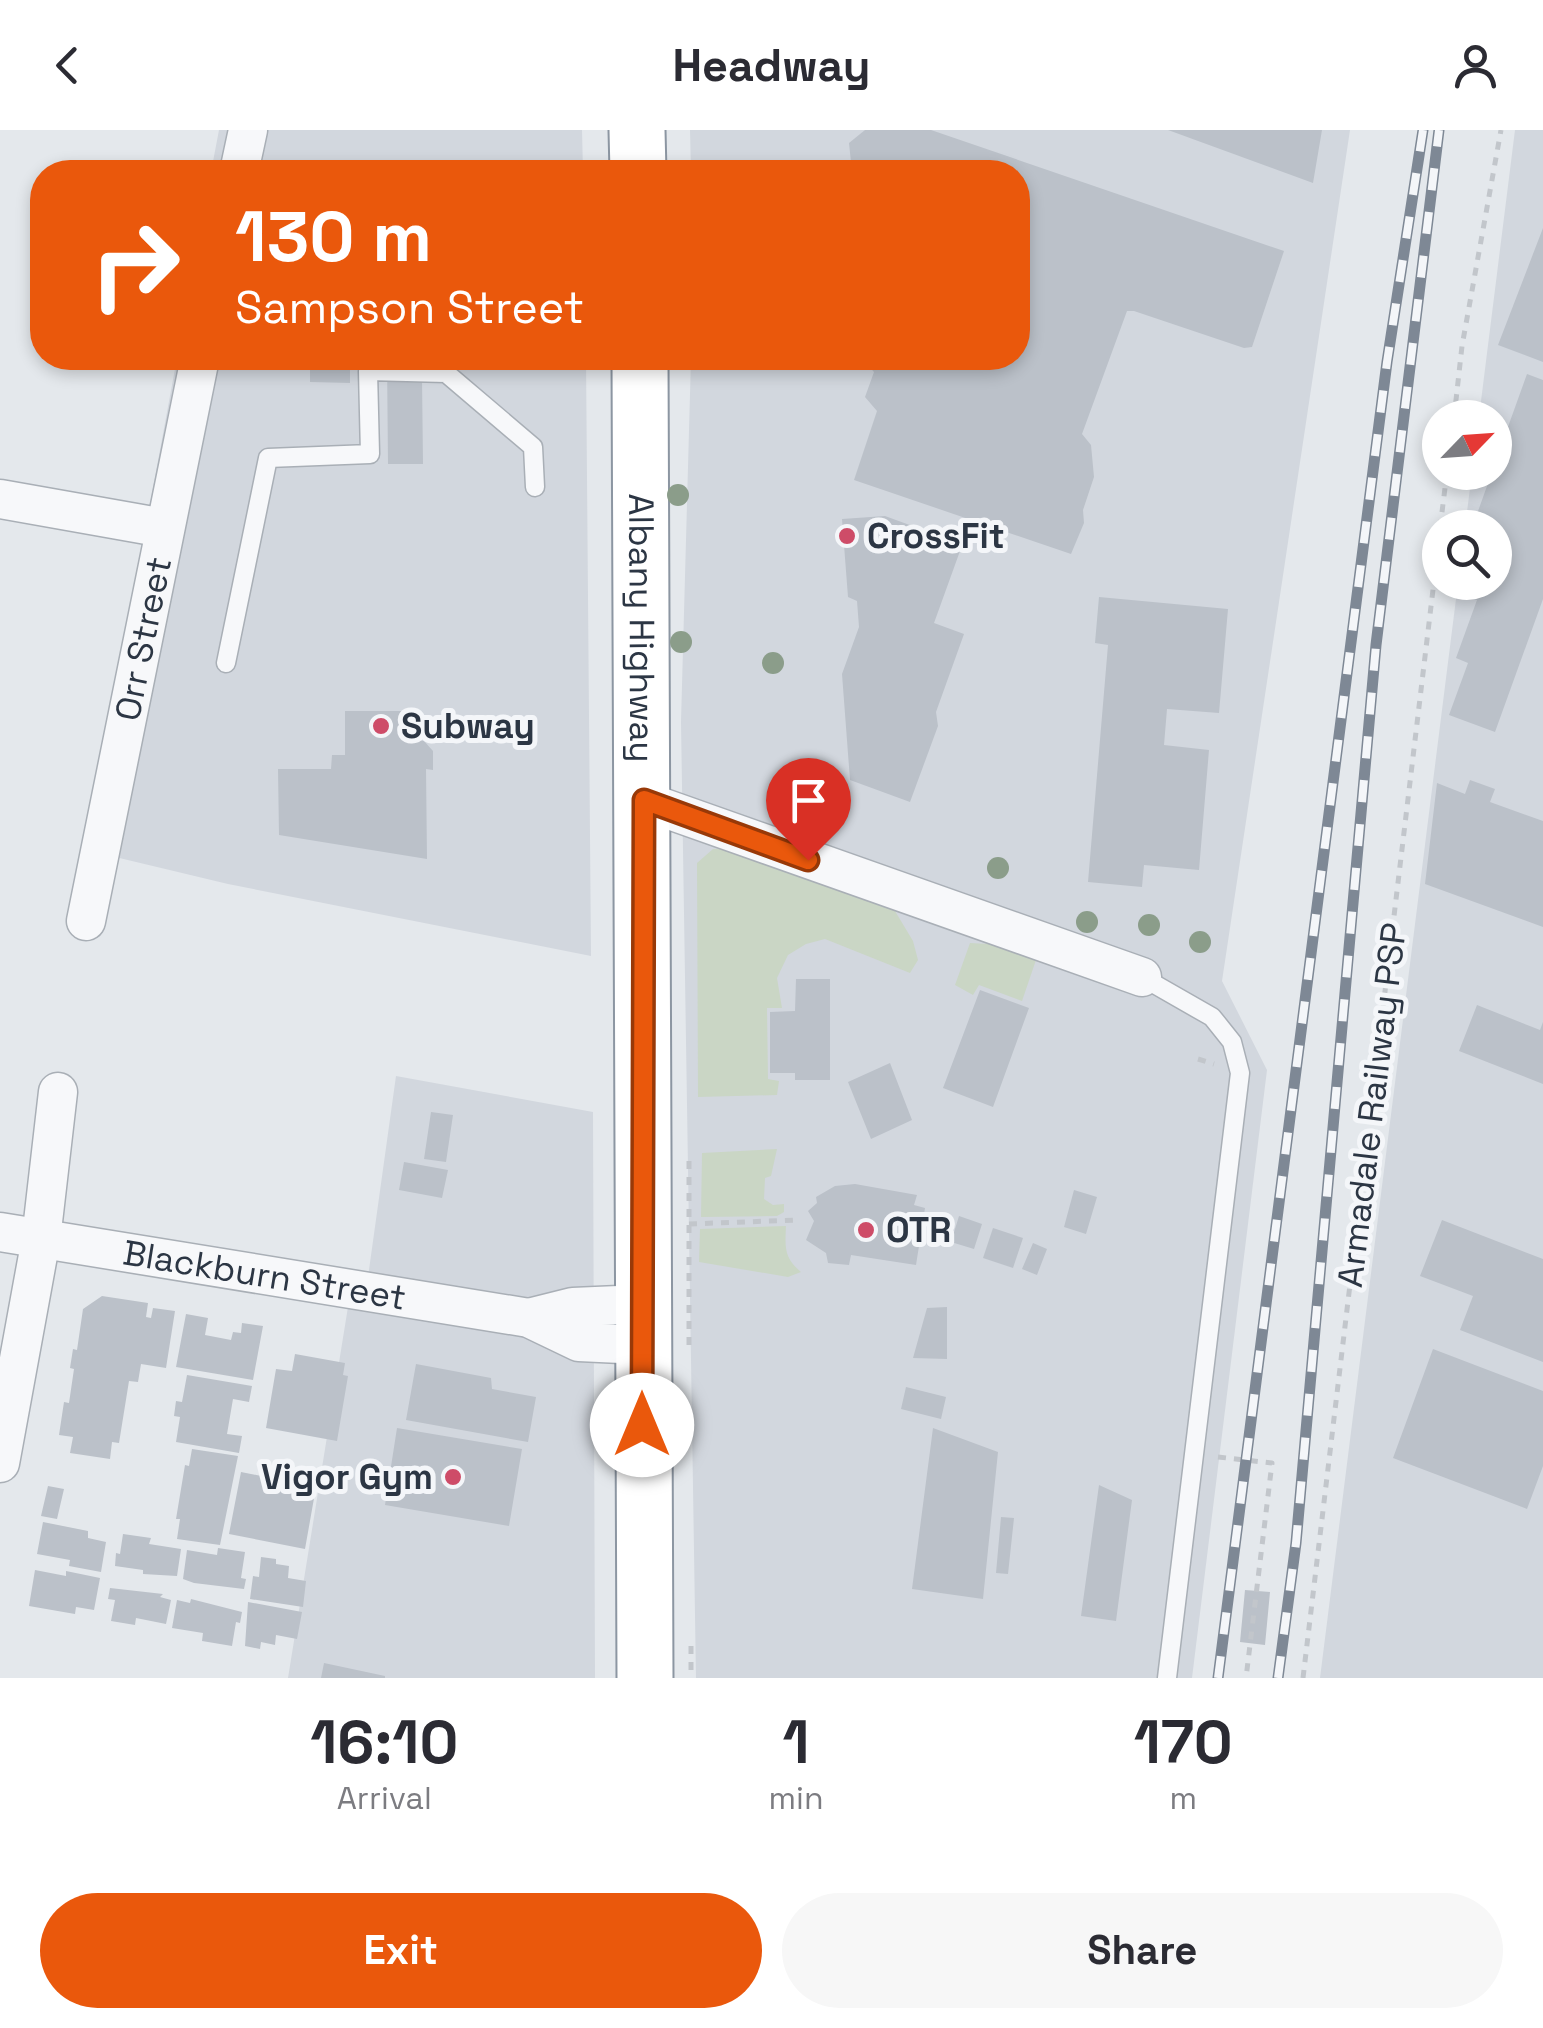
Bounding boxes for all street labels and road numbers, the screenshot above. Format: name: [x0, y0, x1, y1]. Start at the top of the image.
street label: Albany Highway: [619, 493, 664, 763]
street label: Orr Street: [105, 553, 181, 724]
street label: Armadale Railway PSP: [1328, 920, 1416, 1290]
street label: Blackburn Street: [120, 1230, 409, 1320]

